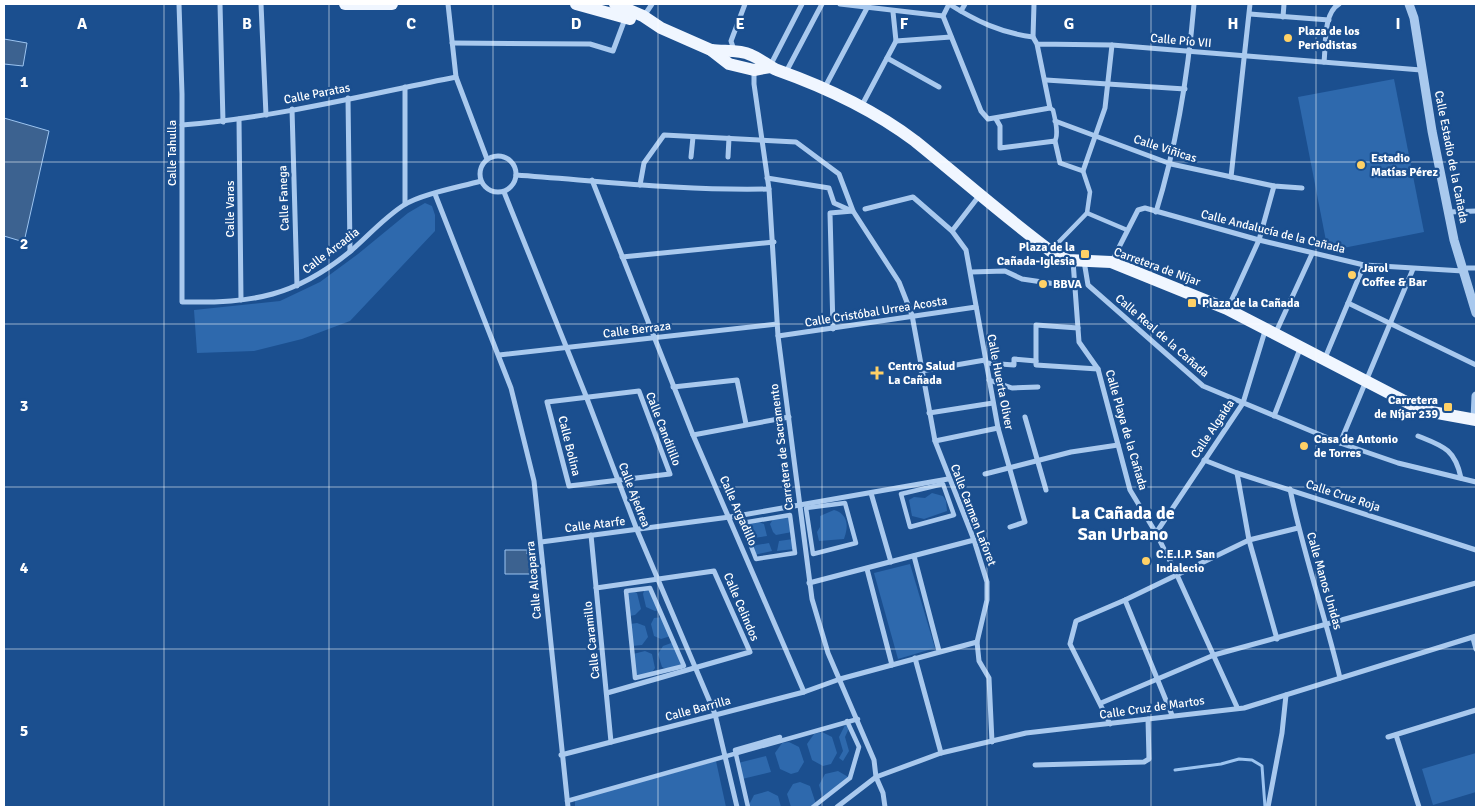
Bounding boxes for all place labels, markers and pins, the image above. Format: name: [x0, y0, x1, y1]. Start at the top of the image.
place label: Plaza de los Periodistas: [1298, 24, 1360, 53]
marker: Plaza de los Periodistas: [1282, 32, 1294, 44]
place label: Estadio Matías Pérez: [1371, 151, 1439, 180]
marker: Estadio Matías Pérez: [1355, 159, 1367, 171]
place label: Plaza de la Cañada-Iglesia: [997, 240, 1075, 269]
marker: Plaza de la Cañada-Iglesia: [1079, 248, 1091, 260]
place label: Jarol Coffee & Bar: [1362, 261, 1427, 290]
marker: Jarol Coffee & Bar: [1346, 269, 1358, 281]
place label: BBVA: [1053, 277, 1082, 292]
marker: BBVA: [1037, 278, 1049, 290]
place label: Plaza de la Cañada: [1202, 296, 1300, 311]
marker: Plaza de la Cañada: [1186, 297, 1198, 309]
place label: Centro Salud La Cañada: [888, 359, 956, 388]
marker: Centro Salud La Cañada: [870, 366, 884, 380]
place label: Carretera de Níjar 239: [1374, 393, 1439, 422]
marker: Carretera de Níjar 239: [1442, 401, 1454, 413]
place label: Casa de Antonio de Torres: [1314, 432, 1398, 461]
marker: Casa de Antonio de Torres: [1298, 440, 1310, 452]
place label: C.E.I.P. San Indalecio: [1156, 547, 1216, 576]
marker: C.E.I.P. San Indalecio: [1140, 555, 1152, 567]

